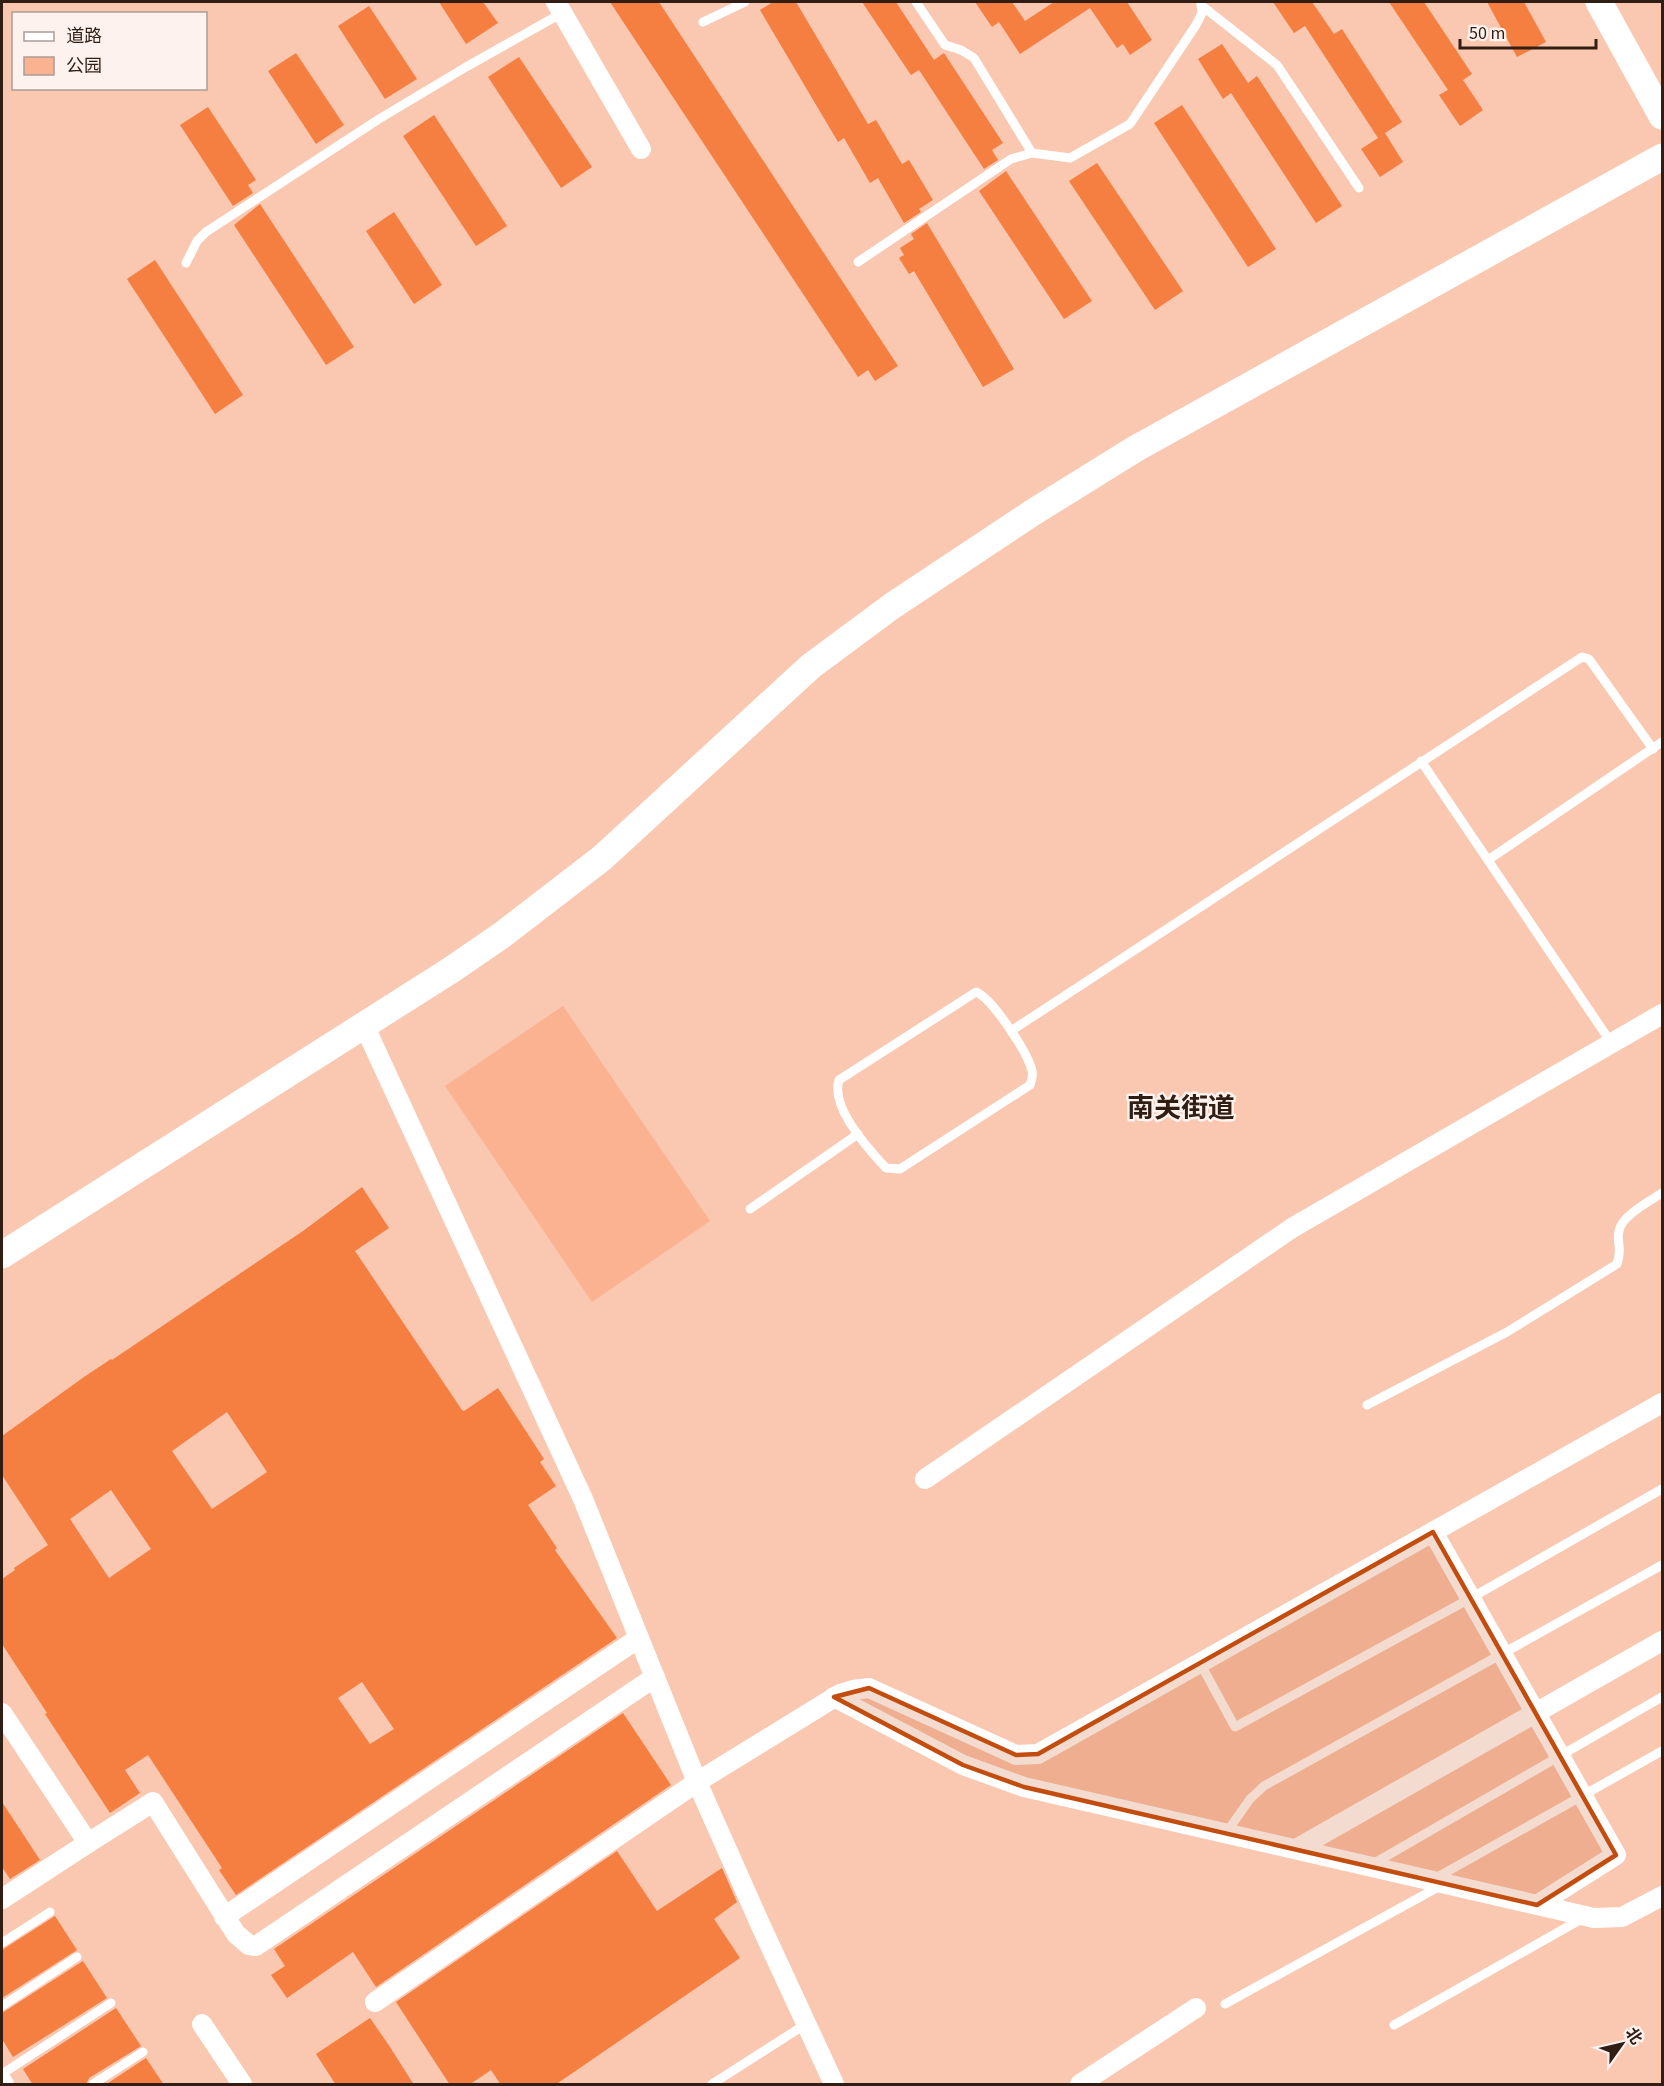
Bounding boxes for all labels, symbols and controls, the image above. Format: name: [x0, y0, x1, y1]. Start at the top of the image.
legend: [12, 12, 207, 90]
scale bar: [1460, 12, 1596, 50]
text: 50 m: [1469, 21, 1505, 46]
text: 道路: [66, 24, 102, 49]
text: 公园: [66, 54, 102, 79]
district label: 南关街道: [1127, 1089, 1235, 1128]
north arrow: [1592, 2014, 1652, 2074]
text: 北: [1620, 2023, 1647, 2049]

